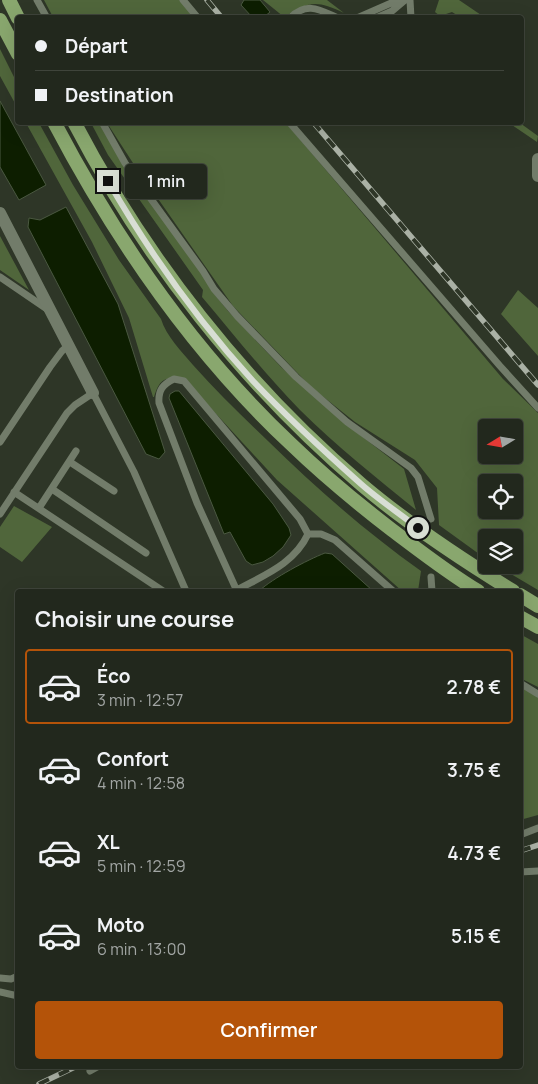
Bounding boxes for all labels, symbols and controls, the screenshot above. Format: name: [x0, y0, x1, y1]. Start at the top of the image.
text: Départ: [65, 33, 128, 59]
text: Destination: [65, 82, 174, 108]
callout: 1 min: [126, 164, 208, 198]
route end: [97, 170, 119, 192]
text: 1 min: [147, 170, 185, 192]
north arrow: [478, 419, 522, 464]
map controls: [478, 419, 523, 574]
button: locate: [478, 474, 523, 519]
route start: [407, 517, 429, 539]
button: layers: [478, 529, 523, 574]
text: Choisir une course: [35, 604, 234, 634]
text: Éco: [97, 663, 131, 689]
icon: car: [37, 664, 82, 709]
text: 2.78 €: [446, 674, 501, 700]
text: 3 min · 12:57: [97, 689, 183, 711]
text: Confort: [97, 746, 169, 772]
icon: car: [37, 747, 82, 792]
text: 3.75 €: [447, 757, 501, 783]
text: 4 min · 12:58: [97, 772, 185, 794]
text: XL: [97, 829, 120, 855]
icon: car: [37, 830, 82, 875]
text: 4.73 €: [447, 840, 501, 866]
text: 5 min · 12:59: [97, 855, 186, 877]
text: Moto: [97, 912, 144, 938]
icon: car: [37, 913, 82, 958]
text: 5.15 €: [451, 923, 501, 949]
text: 6 min · 13:00: [97, 938, 186, 960]
button: Confirmer: [35, 1001, 503, 1059]

